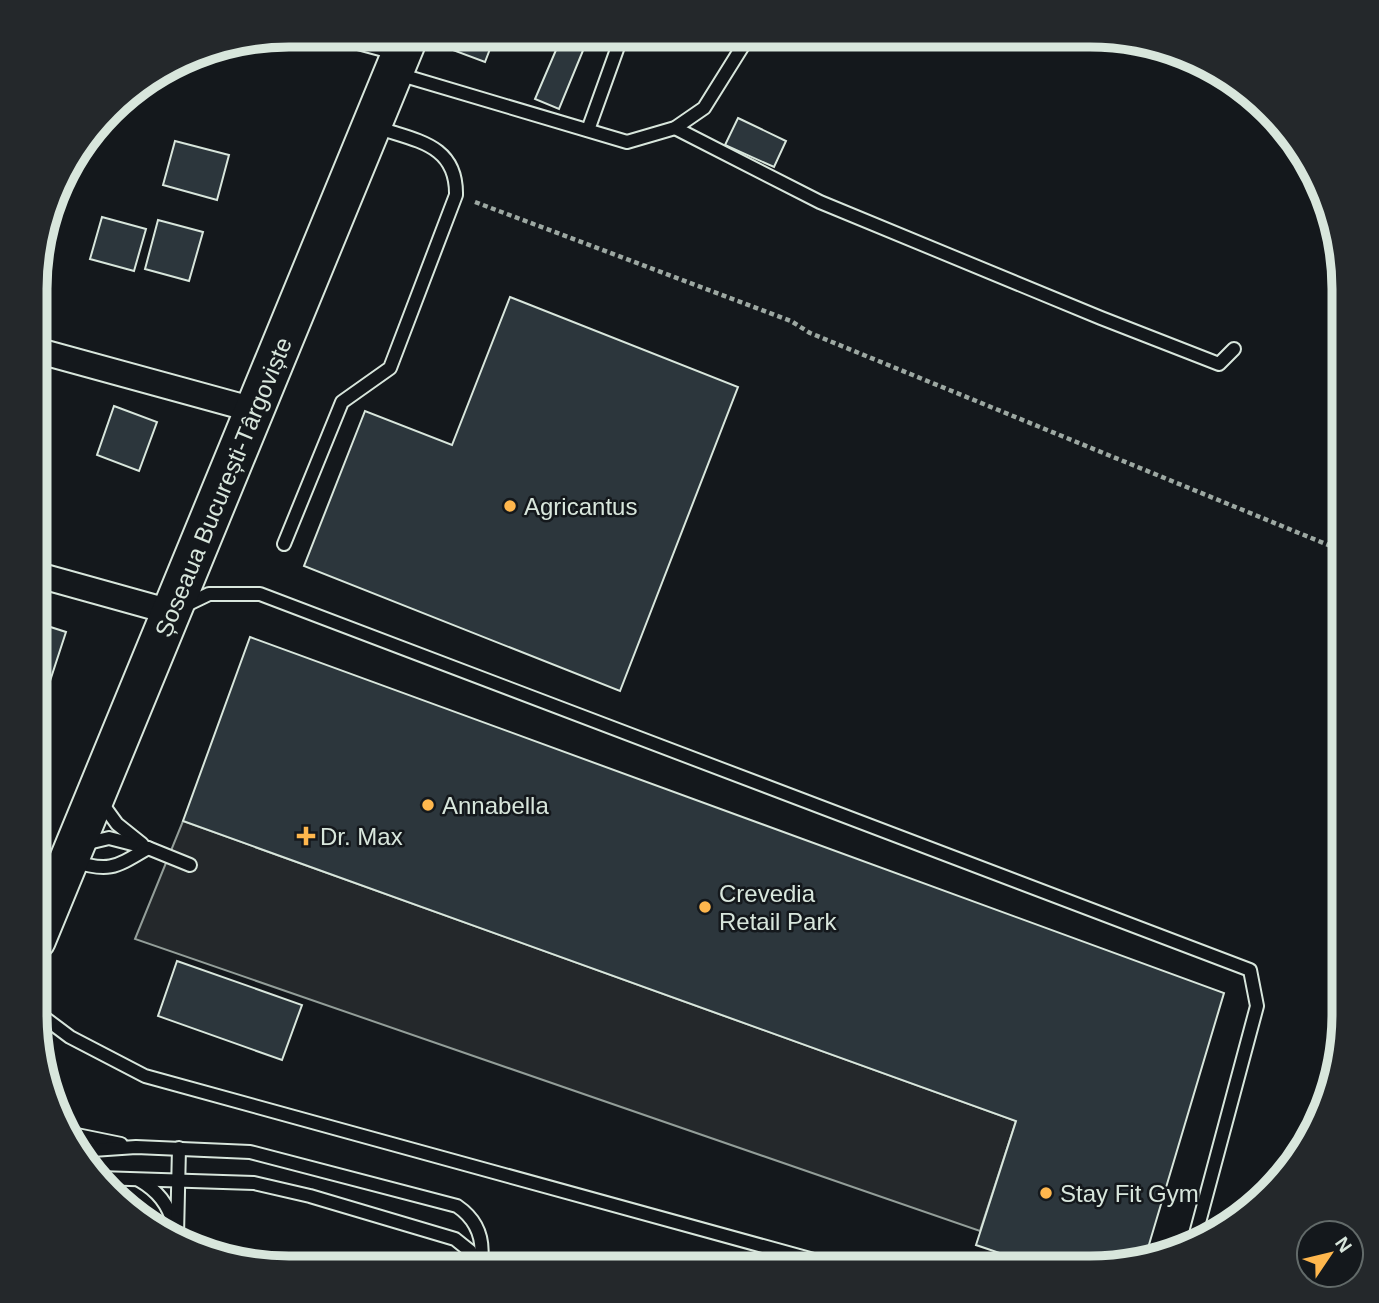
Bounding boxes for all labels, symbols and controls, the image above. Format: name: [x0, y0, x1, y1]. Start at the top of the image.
street label: Șoseaua București-Târgoviște: [149, 333, 296, 641]
place label: Agricantus: [524, 493, 637, 520]
marker: Agricantus: [502, 498, 518, 514]
place label: Annabella: [442, 792, 549, 819]
marker: Annabella: [420, 797, 436, 813]
place label: Dr. Max: [320, 823, 403, 850]
marker: Dr. Max: [298, 828, 314, 844]
place label: Crevedia Retail Park: [719, 880, 837, 935]
marker: Crevedia Retail Park: [697, 899, 713, 915]
place label: Stay Fit Gym: [1060, 1180, 1199, 1207]
marker: Stay Fit Gym: [1038, 1185, 1054, 1201]
north arrow: [1295, 1219, 1365, 1289]
text: N: [1331, 1233, 1356, 1256]

